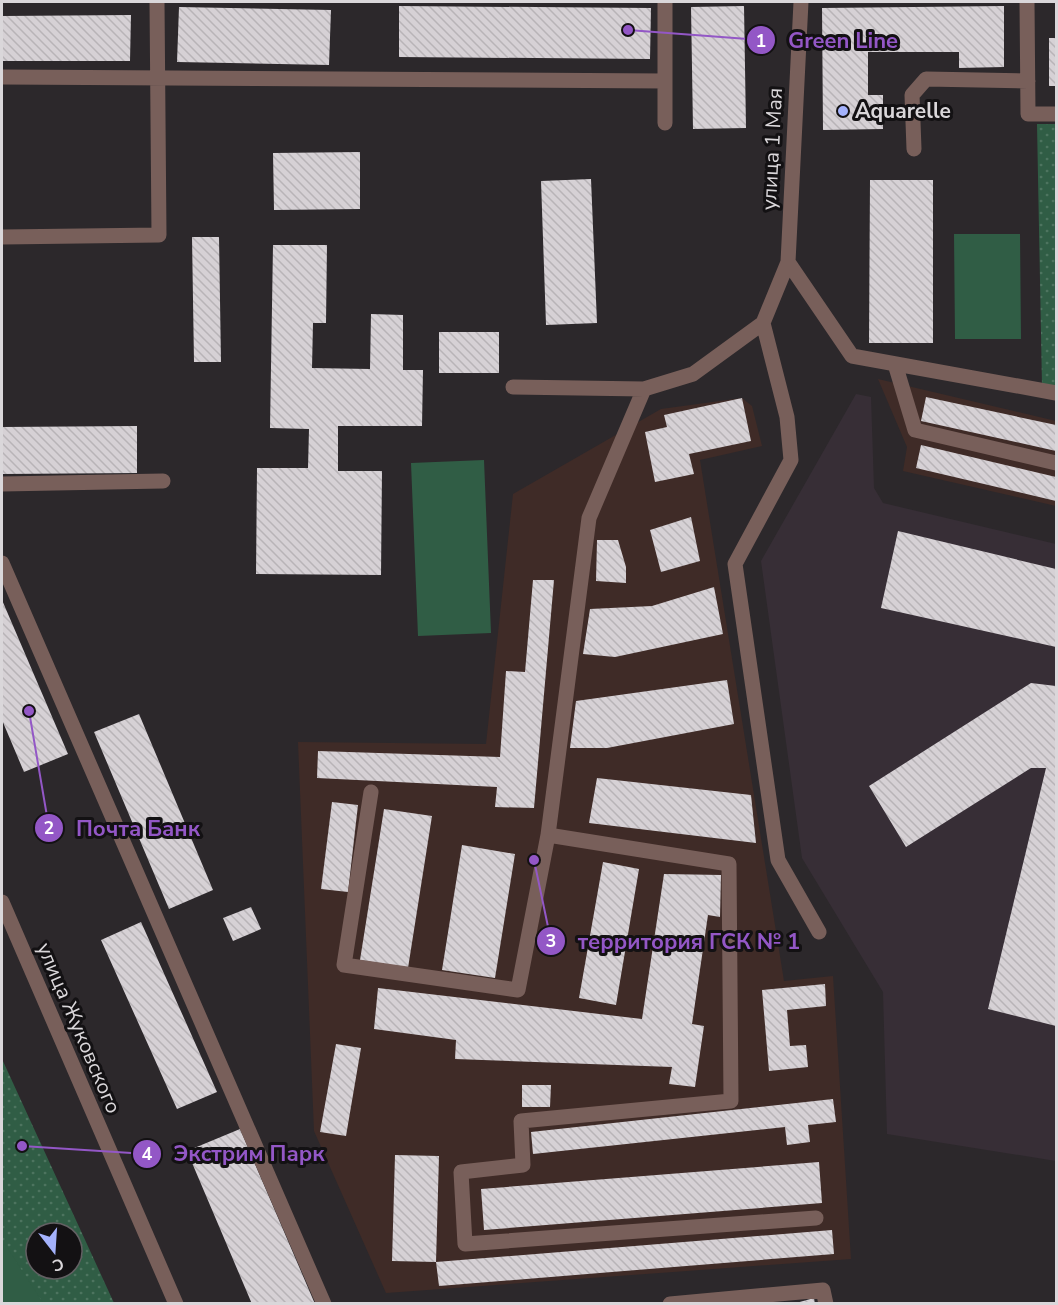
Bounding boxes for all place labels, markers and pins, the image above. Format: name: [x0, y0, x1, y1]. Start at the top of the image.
callout: Green Line: [746, 20, 910, 60]
place label: Aquarelle: [855, 97, 951, 125]
marker: Aquarelle: [836, 104, 850, 118]
callout: Почта Банк: [34, 808, 212, 848]
callout: территория ГСК № 1: [536, 921, 812, 961]
callout: Экстрим Парк: [132, 1134, 337, 1174]

